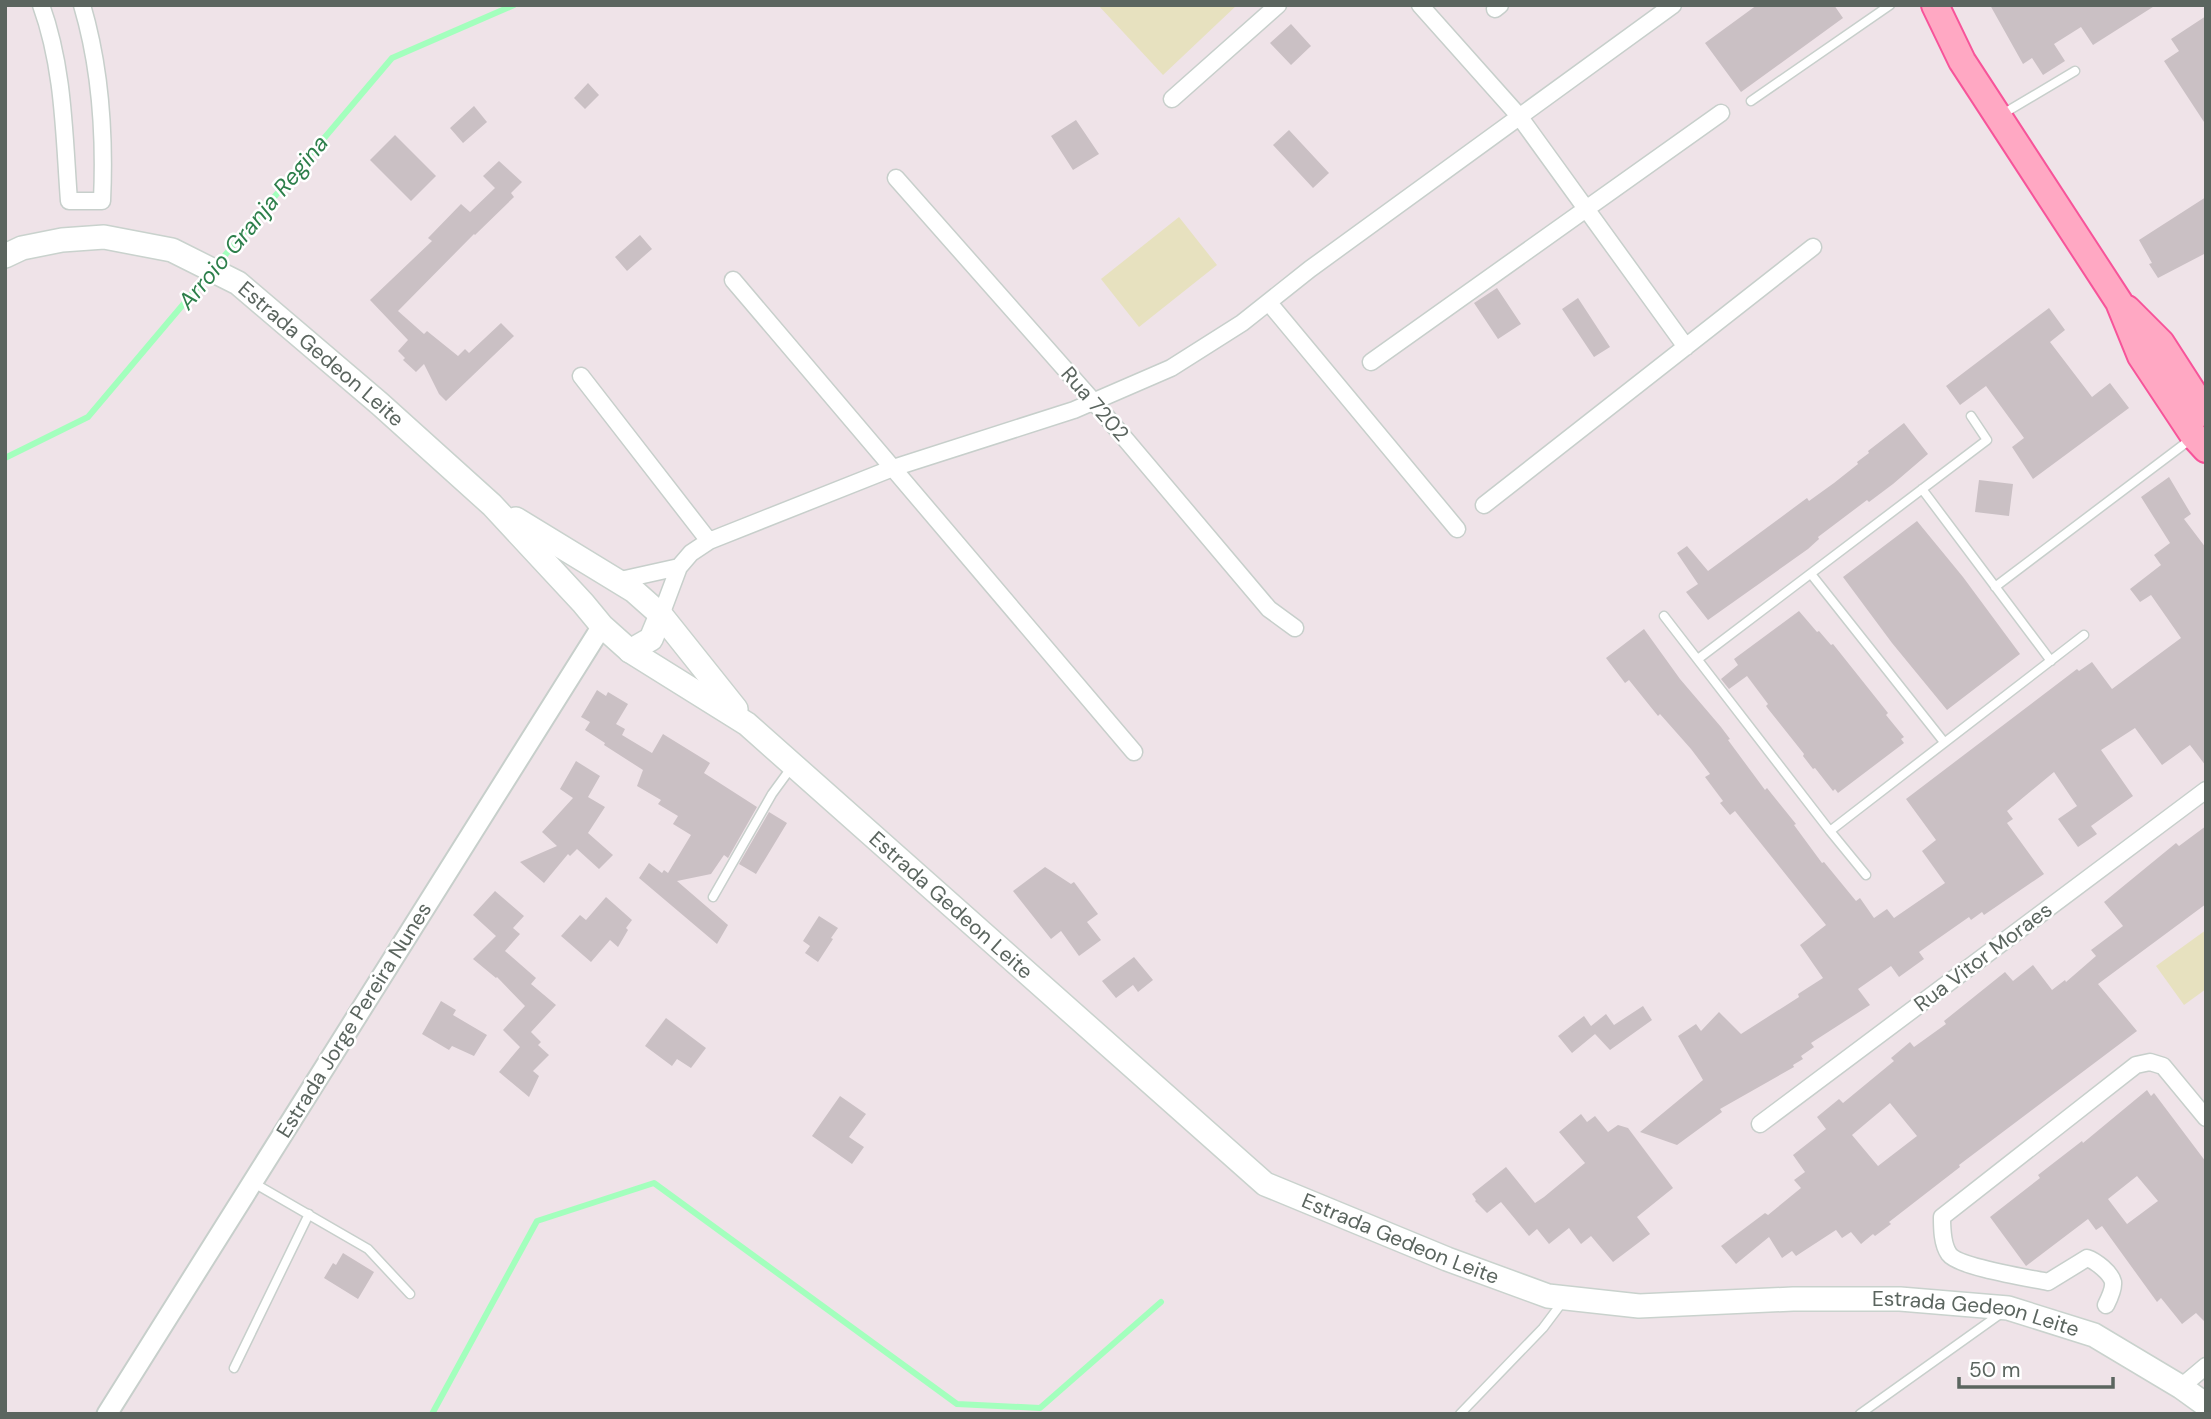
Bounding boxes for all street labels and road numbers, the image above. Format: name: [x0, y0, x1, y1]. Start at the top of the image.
street label: Estrada Gedeon Leite: [232, 275, 410, 433]
street label: Rua 7202: [1055, 361, 1135, 447]
street label: Estrada Gedeon Leite: [863, 825, 1039, 986]
street label: Rua Vitor Moraes: [1908, 896, 2058, 1018]
street label: Estrada Jorge Pereira Nunes: [270, 897, 438, 1143]
street label: Estrada Gedeon Leite: [1298, 1187, 1503, 1291]
street label: Estrada Gedeon Leite: [1872, 1285, 2083, 1343]

